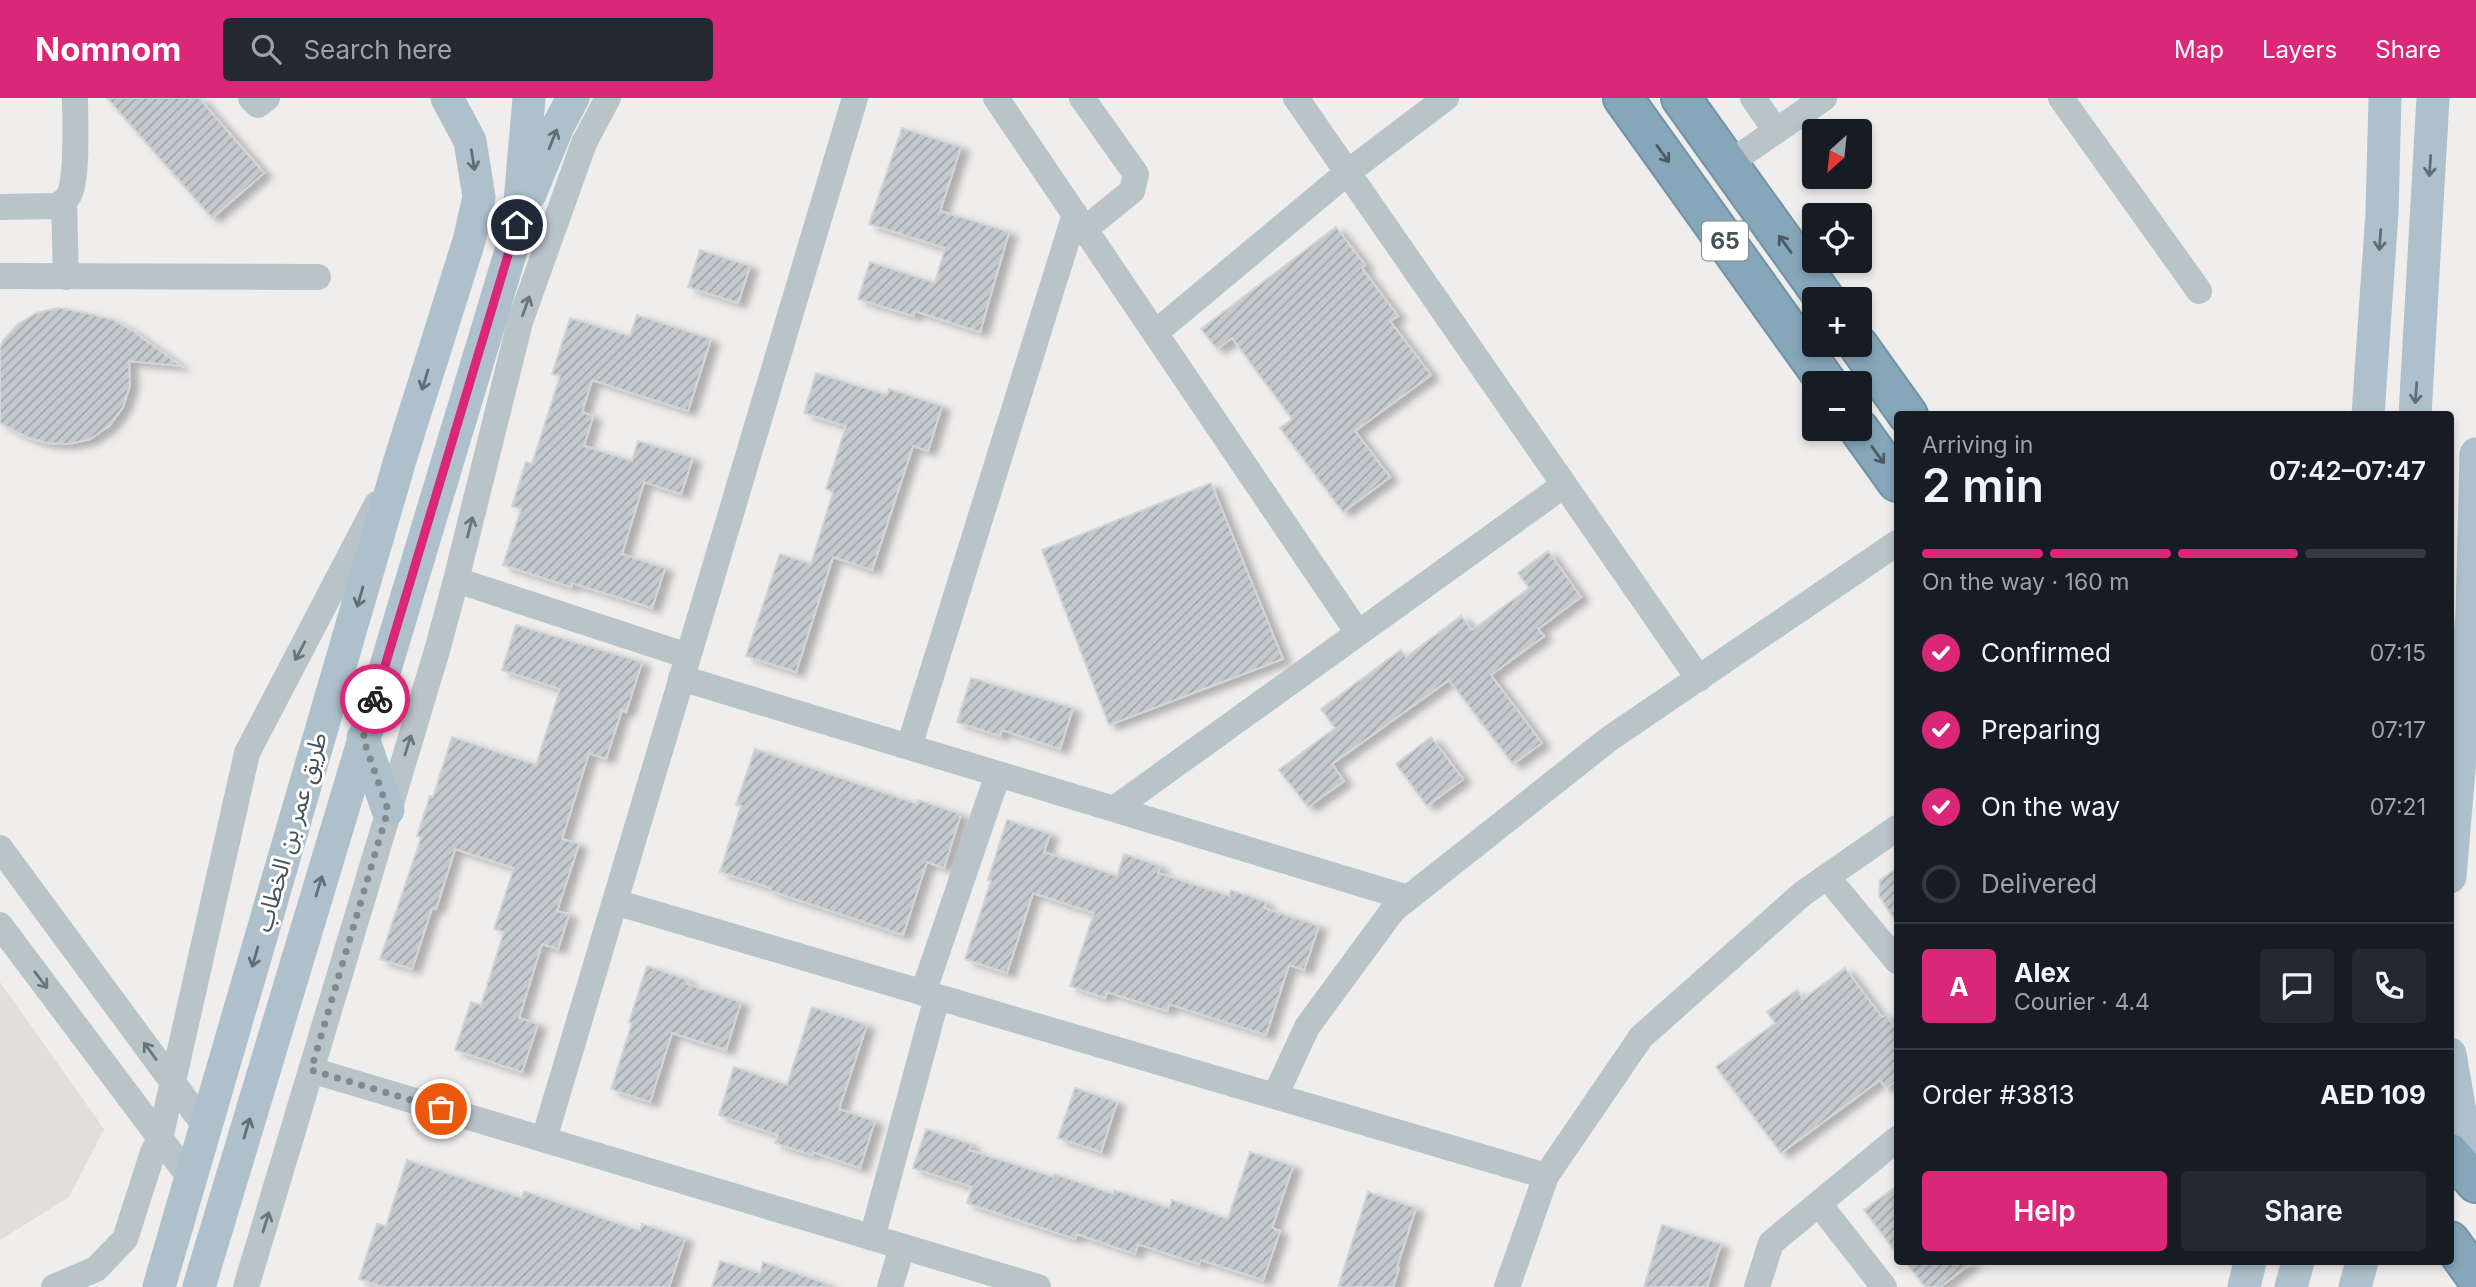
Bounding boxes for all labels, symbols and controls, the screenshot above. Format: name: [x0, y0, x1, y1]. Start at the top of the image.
search box: [223, 18, 713, 81]
text: Nomnom: [35, 29, 181, 69]
icon: search: [247, 30, 285, 68]
text: Search here: [303, 34, 452, 65]
text: Map: [2174, 35, 2224, 64]
text: Layers: [2262, 35, 2337, 64]
text: Share: [2375, 35, 2441, 64]
north arrow: [1802, 119, 1872, 189]
map controls: [1802, 119, 1872, 441]
one-way arrow: [547, 129, 560, 150]
one-way arrow: [1656, 144, 1670, 163]
one-way arrow: [467, 148, 480, 171]
one-way arrow: [2423, 154, 2436, 177]
pin: [487, 195, 547, 255]
button: locate: [1802, 203, 1872, 273]
icon: home: [498, 206, 536, 244]
road number: 65: [1702, 222, 1748, 260]
one-way arrow: [2373, 228, 2386, 250]
one-way arrow: [1778, 235, 1793, 254]
button: +: [1802, 287, 1872, 357]
one-way arrow: [521, 296, 533, 318]
one-way arrow: [418, 368, 430, 390]
button: −: [1802, 371, 1872, 441]
one-way arrow: [2409, 381, 2422, 404]
text: Arriving in: [1922, 431, 2033, 459]
one-way arrow: [1871, 445, 1885, 464]
text: 07:42–07:47: [2269, 455, 2426, 486]
text: 2 min: [1922, 457, 2044, 513]
one-way arrow: [464, 516, 477, 538]
text: On the way · 160 m: [1922, 568, 2129, 596]
one-way arrow: [352, 586, 365, 608]
icon: check: [1922, 634, 1960, 672]
text: Confirmed: [1981, 637, 2111, 668]
text: 07:15: [2370, 639, 2426, 667]
one-way arrow: [293, 640, 307, 661]
courier: [340, 664, 410, 734]
icon: bike: [356, 680, 394, 718]
icon: check: [1922, 711, 1960, 749]
text: Preparing: [1981, 714, 2101, 745]
text: 07:17: [2371, 716, 2426, 744]
street label: طريق عمر بن الخطاب: [248, 729, 334, 935]
one-way arrow: [402, 735, 415, 757]
icon: check: [1922, 788, 1960, 826]
text: On the way: [1981, 791, 2120, 822]
text: 07:21: [2370, 793, 2426, 821]
text: Delivered: [1981, 868, 2097, 899]
one-way arrow: [313, 876, 326, 898]
one-way arrow: [247, 946, 260, 968]
button: chat: [2260, 949, 2334, 1023]
button: phone: [2352, 949, 2426, 1023]
text: Alex: [2014, 957, 2071, 988]
one-way arrow: [33, 970, 48, 989]
text: A: [1949, 971, 1969, 1002]
text: Courier · 4.4: [2014, 988, 2150, 1016]
one-way arrow: [143, 1042, 157, 1061]
pin: [411, 1079, 471, 1139]
text: Order #3813: [1922, 1079, 2075, 1110]
text: AED 109: [2320, 1079, 2426, 1110]
icon: bag: [422, 1090, 460, 1128]
one-way arrow: [241, 1117, 254, 1139]
button: Help: [1922, 1171, 2167, 1251]
button: Share: [2181, 1171, 2426, 1251]
one-way arrow: [261, 1211, 274, 1233]

